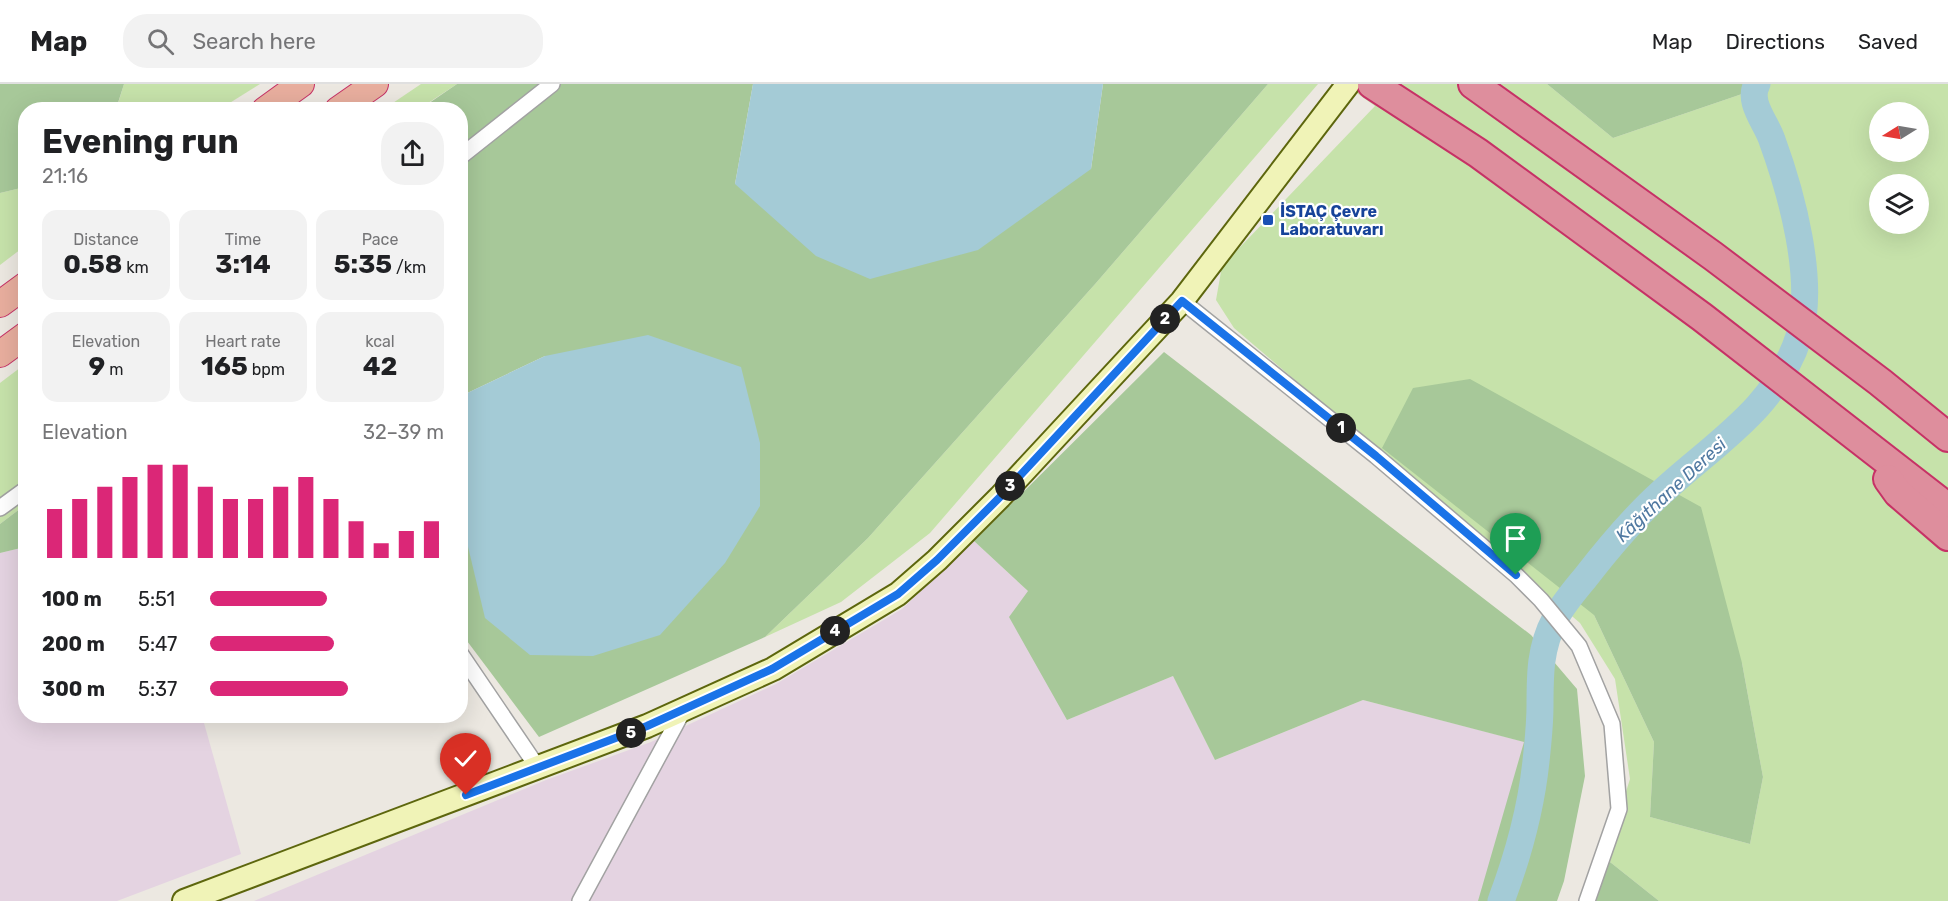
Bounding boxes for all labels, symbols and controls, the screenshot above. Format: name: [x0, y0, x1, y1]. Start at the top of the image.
search box: [123, 14, 543, 68]
text: Map: [30, 25, 87, 58]
icon: search: [144, 25, 177, 58]
text: Search here: [192, 28, 316, 55]
text: Map: [1652, 29, 1693, 54]
text: Directions: [1726, 29, 1825, 54]
text: Saved: [1858, 29, 1918, 54]
north arrow: [1869, 102, 1929, 162]
map controls: [1869, 102, 1929, 234]
text: Evening run: [42, 122, 239, 161]
button: share: [381, 122, 444, 185]
text: 21:16: [42, 164, 88, 188]
button: layers: [1869, 174, 1929, 234]
place label: İSTAÇ Çevre Laboratuvarı: [1280, 202, 1384, 239]
marker: İSTAÇ Çevre Laboratuvarı: [1261, 213, 1275, 227]
text: Distance: [73, 230, 139, 249]
text: Time: [225, 230, 261, 249]
text: Pace: [362, 230, 398, 249]
text: 0.58: [63, 249, 122, 280]
text: 3:14: [215, 249, 271, 280]
text: 5:35: [334, 249, 392, 280]
text: km: [122, 258, 149, 277]
text: /km: [392, 258, 426, 277]
pin: 2: [1150, 304, 1180, 334]
text: 2: [1160, 309, 1170, 328]
text: Elevation: [72, 332, 140, 351]
text: Heart rate: [205, 332, 281, 351]
text: kcal: [365, 332, 395, 351]
text: 9: [89, 351, 105, 382]
text: 165: [201, 351, 248, 382]
text: 42: [363, 351, 397, 382]
text: m: [105, 360, 123, 379]
text: bpm: [248, 360, 285, 379]
pin: 1: [1326, 413, 1356, 443]
text: 1: [1337, 418, 1345, 437]
text: Elevation: [42, 420, 128, 444]
text: 32–39 m: [363, 420, 444, 444]
water label: Kâğıthane Deresi: [1611, 433, 1731, 547]
pin: 3: [995, 471, 1025, 501]
text: 3: [1005, 476, 1015, 495]
pin: [1490, 513, 1541, 575]
icon: arrive: [1499, 522, 1532, 555]
text: 100 m: [42, 587, 102, 611]
text: 5:51: [138, 587, 175, 611]
pin: 4: [820, 616, 850, 646]
text: 4: [830, 621, 840, 640]
text: 200 m: [42, 632, 105, 656]
text: 5:47: [138, 632, 177, 656]
text: 300 m: [42, 677, 105, 701]
text: 5:37: [138, 677, 177, 701]
pin: 5: [616, 718, 646, 748]
text: 5: [626, 723, 636, 742]
pin: [440, 733, 491, 795]
icon: check: [449, 742, 482, 775]

